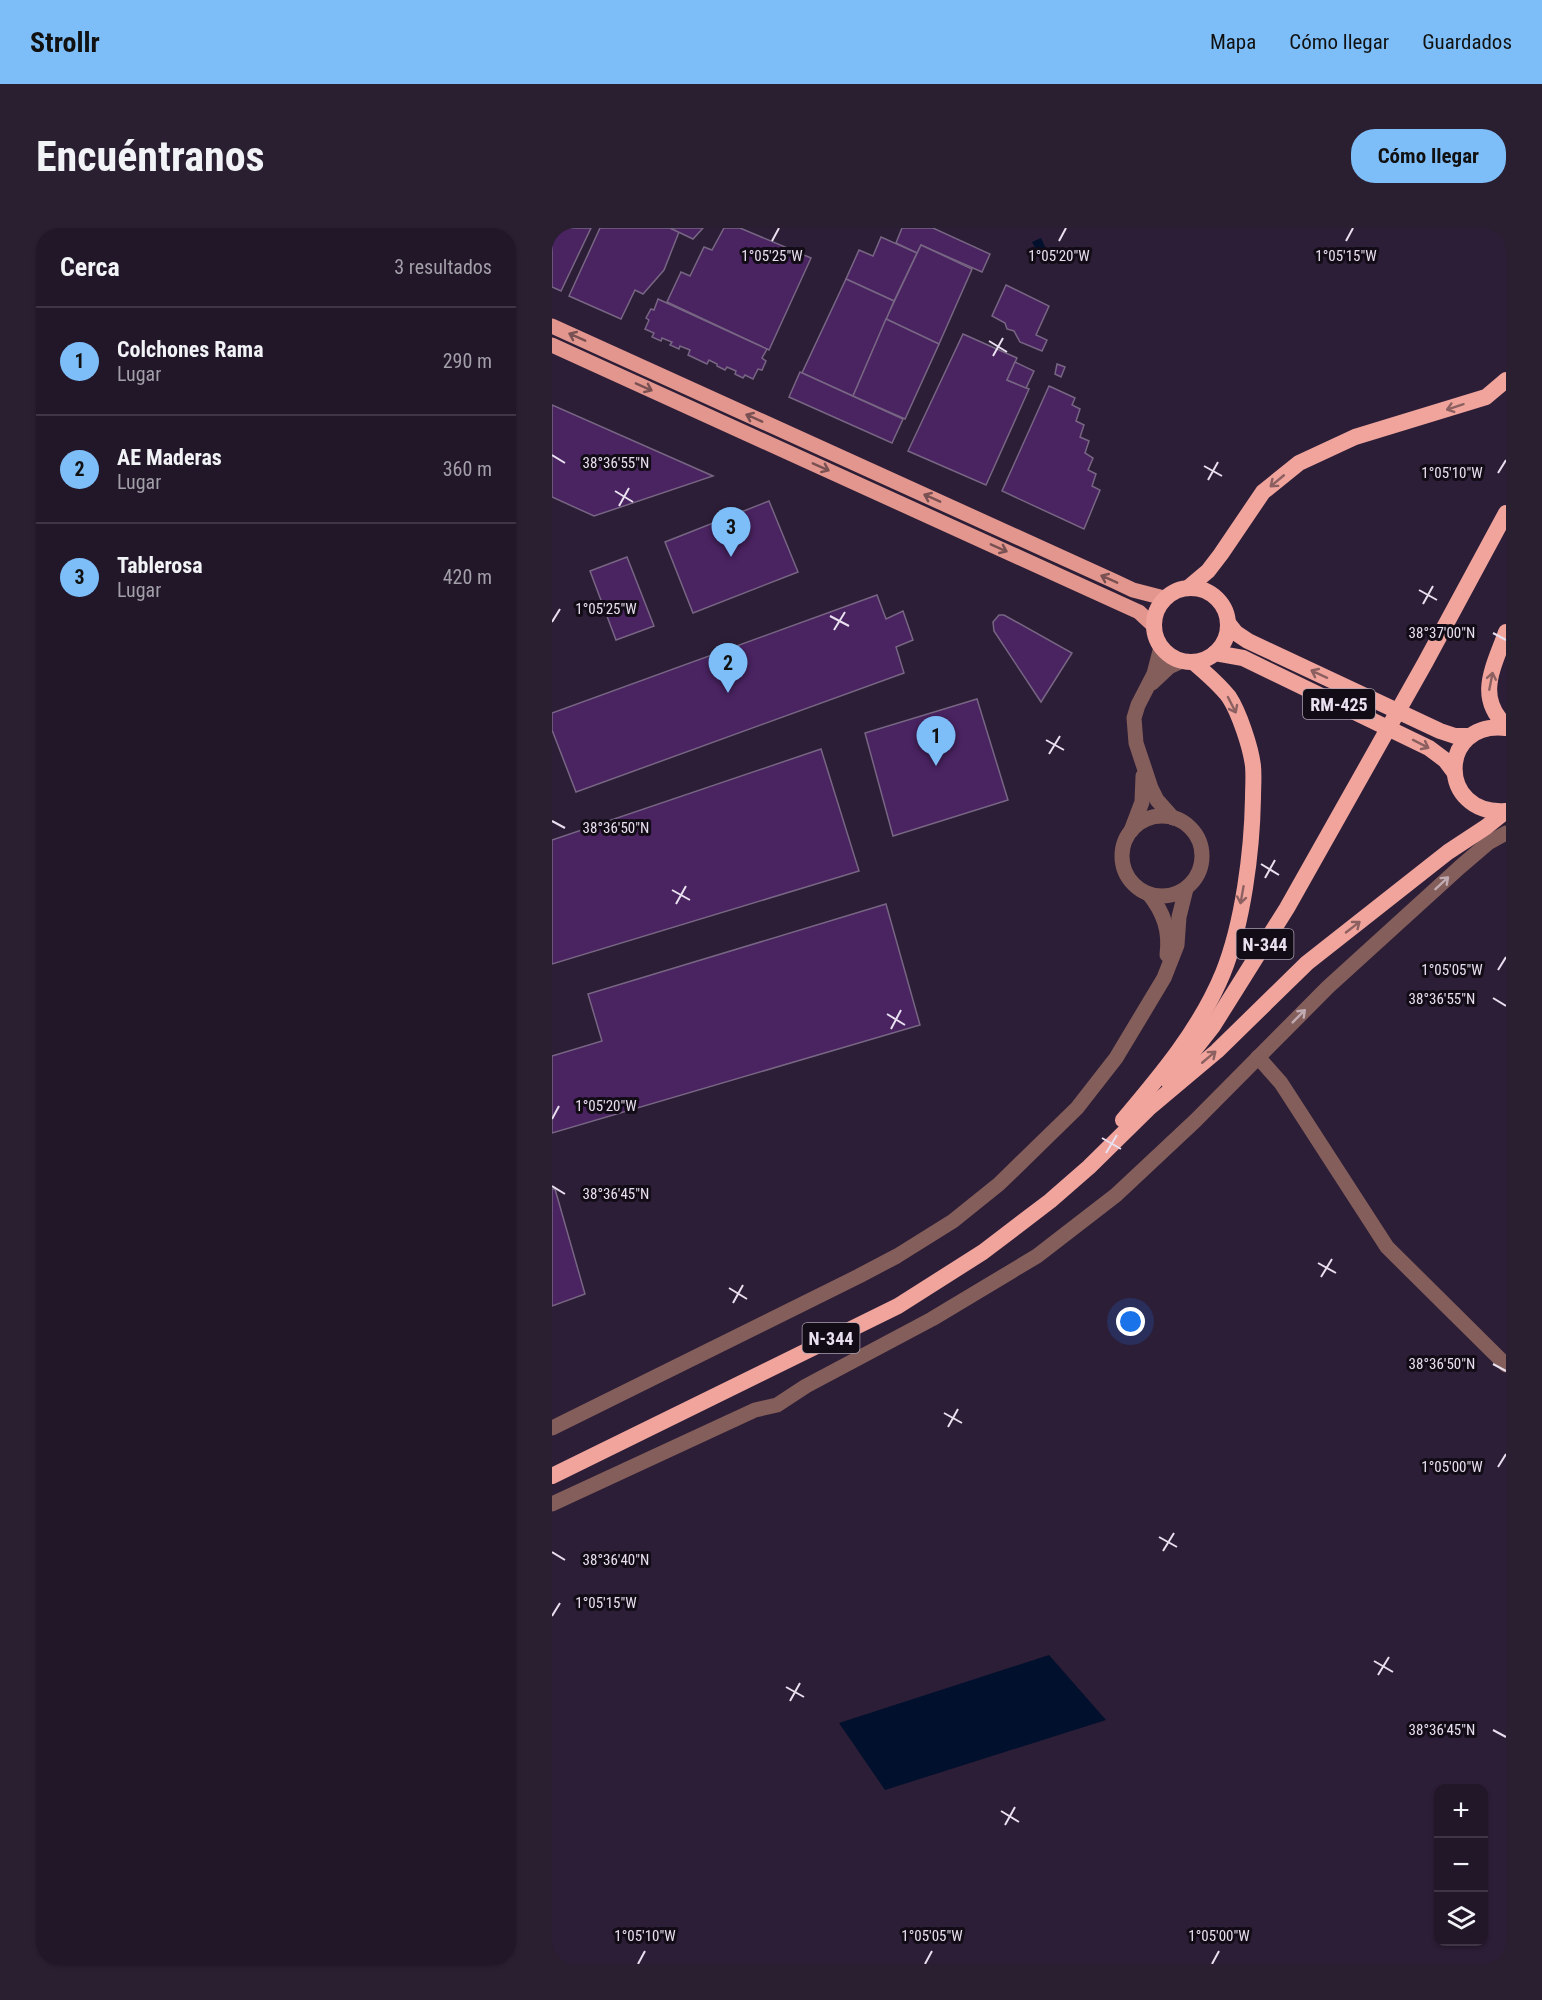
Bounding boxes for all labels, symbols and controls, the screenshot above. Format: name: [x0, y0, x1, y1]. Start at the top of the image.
text: Strollr: [30, 26, 100, 59]
text: Mapa: [1210, 30, 1256, 54]
text: Cómo llegar: [1289, 30, 1389, 54]
text: Guardados: [1422, 30, 1512, 54]
button: Cómo llegar: [1351, 129, 1506, 183]
text: Encuéntranos: [36, 132, 265, 181]
text: 1°05'25"W: [741, 247, 803, 265]
text: 1°05'20"W: [1028, 247, 1090, 265]
text: 1°05'15"W: [1315, 247, 1377, 265]
text: Cerca: [60, 252, 120, 282]
text: 3 resultados: [394, 255, 492, 279]
one-way arrow: [568, 330, 586, 342]
text: Colchones Rama: [117, 337, 264, 362]
text: 1: [74, 349, 85, 373]
text: 290 m: [443, 349, 492, 373]
text: Lugar: [117, 362, 161, 386]
one-way arrow: [634, 382, 652, 393]
one-way arrow: [1446, 402, 1465, 413]
one-way arrow: [746, 411, 764, 423]
text: AE Maderas: [117, 445, 222, 470]
text: 38°36'55"N: [583, 454, 649, 472]
text: 2: [74, 457, 85, 481]
text: 360 m: [443, 457, 492, 481]
one-way arrow: [812, 462, 830, 474]
text: 1°05'10"W: [1421, 464, 1483, 482]
text: Lugar: [117, 470, 161, 494]
one-way arrow: [1269, 474, 1285, 487]
one-way arrow: [923, 492, 941, 504]
pin: 3: [712, 508, 750, 557]
one-way arrow: [989, 543, 1007, 554]
text: Tablerosa: [117, 553, 203, 578]
text: 3: [74, 565, 85, 589]
text: 420 m: [443, 565, 492, 589]
one-way arrow: [1101, 573, 1119, 585]
text: Lugar: [117, 578, 161, 602]
text: 1°05'25"W: [575, 600, 637, 618]
text: 38°37'00"N: [1409, 624, 1475, 642]
pin: 2: [708, 644, 747, 693]
one-way arrow: [1310, 668, 1328, 679]
one-way arrow: [1486, 672, 1497, 691]
road number: RM-425: [1303, 689, 1375, 719]
one-way arrow: [1226, 696, 1238, 713]
pin: 1: [916, 716, 956, 766]
one-way arrow: [1412, 739, 1430, 751]
text: 38°36'50"N: [583, 819, 649, 837]
one-way arrow: [1434, 876, 1449, 890]
one-way arrow: [1237, 885, 1248, 905]
one-way arrow: [1345, 920, 1361, 933]
road number: N-344: [1236, 929, 1294, 959]
text: 1°05'05"W: [1421, 961, 1483, 979]
text: 38°36'55"N: [1409, 990, 1475, 1008]
one-way arrow: [1292, 1008, 1307, 1023]
one-way arrow: [1201, 1051, 1217, 1064]
text: 1°05'20"W: [575, 1097, 637, 1115]
text: 38°36'45"N: [583, 1185, 649, 1203]
your location: [1116, 1307, 1145, 1336]
road number: N-344: [802, 1323, 860, 1353]
text: 38°36'50"N: [1409, 1355, 1475, 1373]
text: 1°05'00"W: [1421, 1458, 1483, 1476]
text: 38°36'40"N: [583, 1551, 649, 1569]
text: 1°05'15"W: [575, 1594, 637, 1612]
text: 38°36'45"N: [1409, 1721, 1475, 1739]
map controls: [1434, 1784, 1488, 1946]
button: +: [1434, 1784, 1488, 1838]
button: −: [1434, 1838, 1488, 1892]
button: layers: [1434, 1892, 1488, 1946]
text: 1°05'10"W: [614, 1927, 676, 1945]
text: 1°05'05"W: [901, 1927, 963, 1945]
text: 1°05'00"W: [1188, 1927, 1250, 1945]

